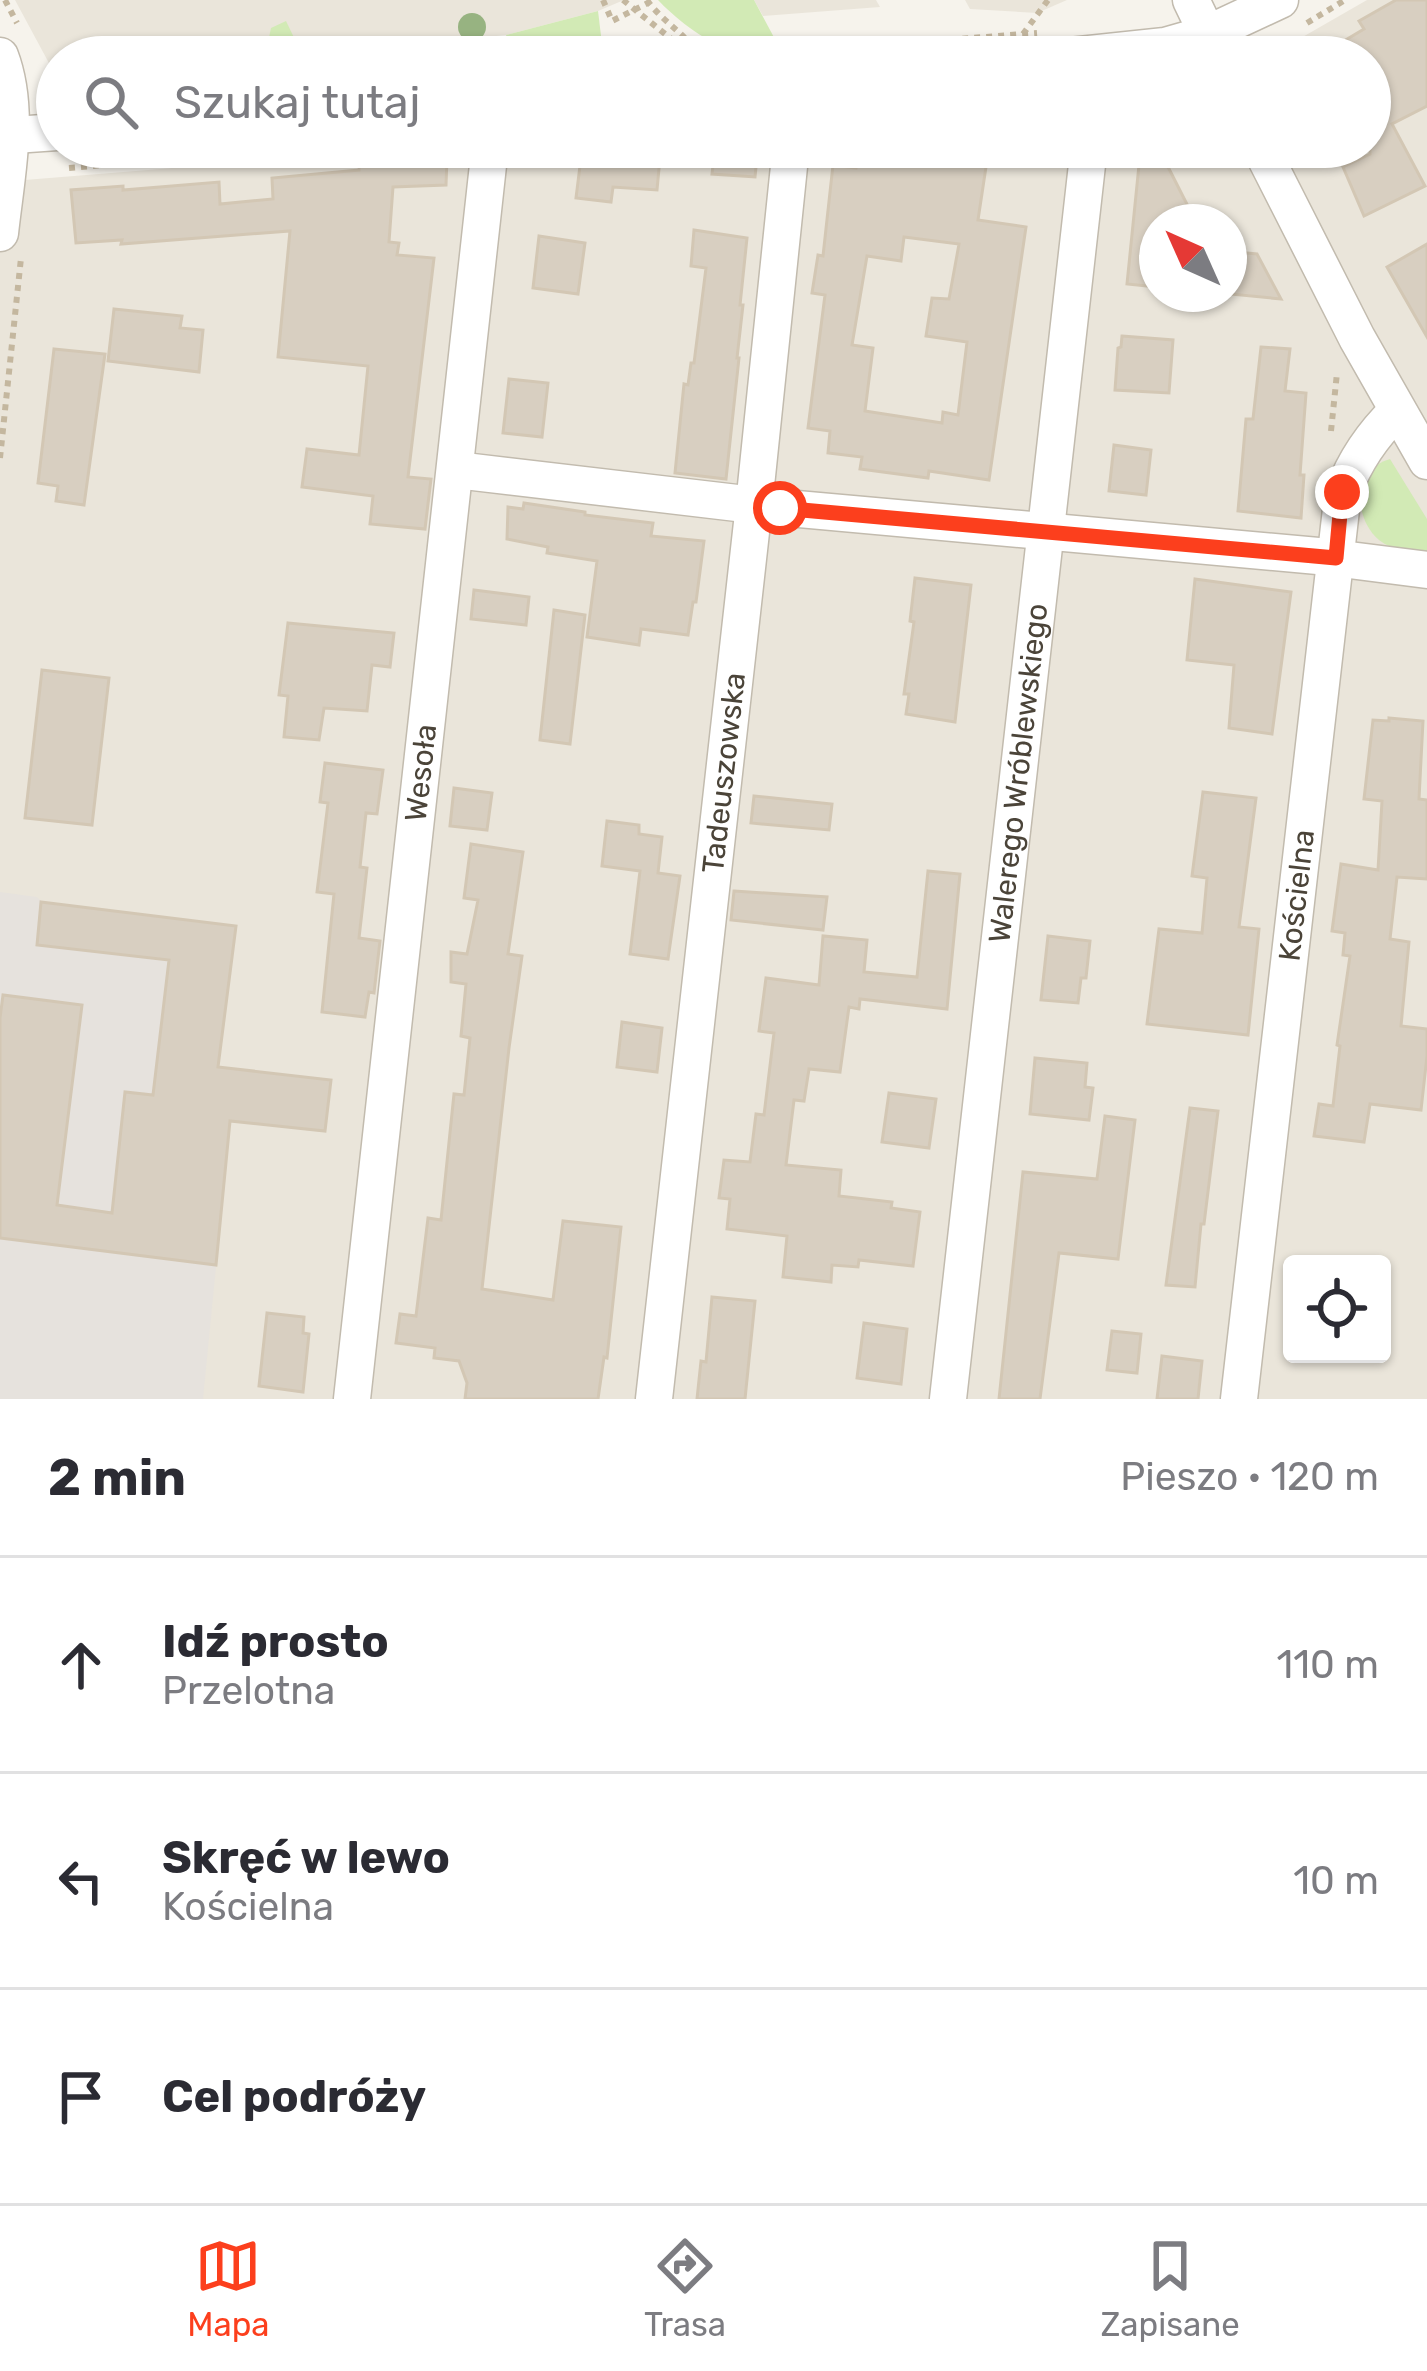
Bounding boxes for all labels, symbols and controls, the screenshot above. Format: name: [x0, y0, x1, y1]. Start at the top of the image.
search box: [36, 36, 1391, 168]
icon: search: [78, 69, 144, 135]
text: Szukaj tutaj: [174, 76, 421, 129]
north arrow: [1139, 204, 1247, 312]
route end: [1315, 465, 1369, 519]
route start: [753, 481, 807, 535]
street label: Walerego Wróblewskiego: [982, 601, 1055, 945]
street label: Tadeuszowska: [695, 671, 753, 875]
street label: Wesoła: [398, 722, 444, 823]
street label: Kościelna: [1271, 827, 1322, 963]
map controls: [1283, 1255, 1391, 1363]
button: locate: [1283, 1255, 1391, 1363]
text: 2 min: [48, 1447, 186, 1508]
text: Pieszo · 120 m: [1120, 1454, 1379, 1500]
text: Idź prosto: [162, 1615, 389, 1668]
icon: ahead: [48, 1632, 114, 1698]
text: 110 m: [1277, 1642, 1379, 1688]
text: Przelotna: [162, 1668, 335, 1714]
text: Skręć w lewo: [162, 1831, 450, 1884]
icon: left: [48, 1848, 114, 1914]
text: 10 m: [1293, 1858, 1379, 1904]
text: Kościelna: [162, 1884, 334, 1930]
icon: arrive: [48, 2064, 114, 2130]
text: Cel podróży: [162, 2070, 426, 2123]
tab: Mapa: [187, 2233, 270, 2344]
tab: Trasa: [644, 2233, 726, 2344]
tab: Zapisane: [1101, 2233, 1240, 2344]

